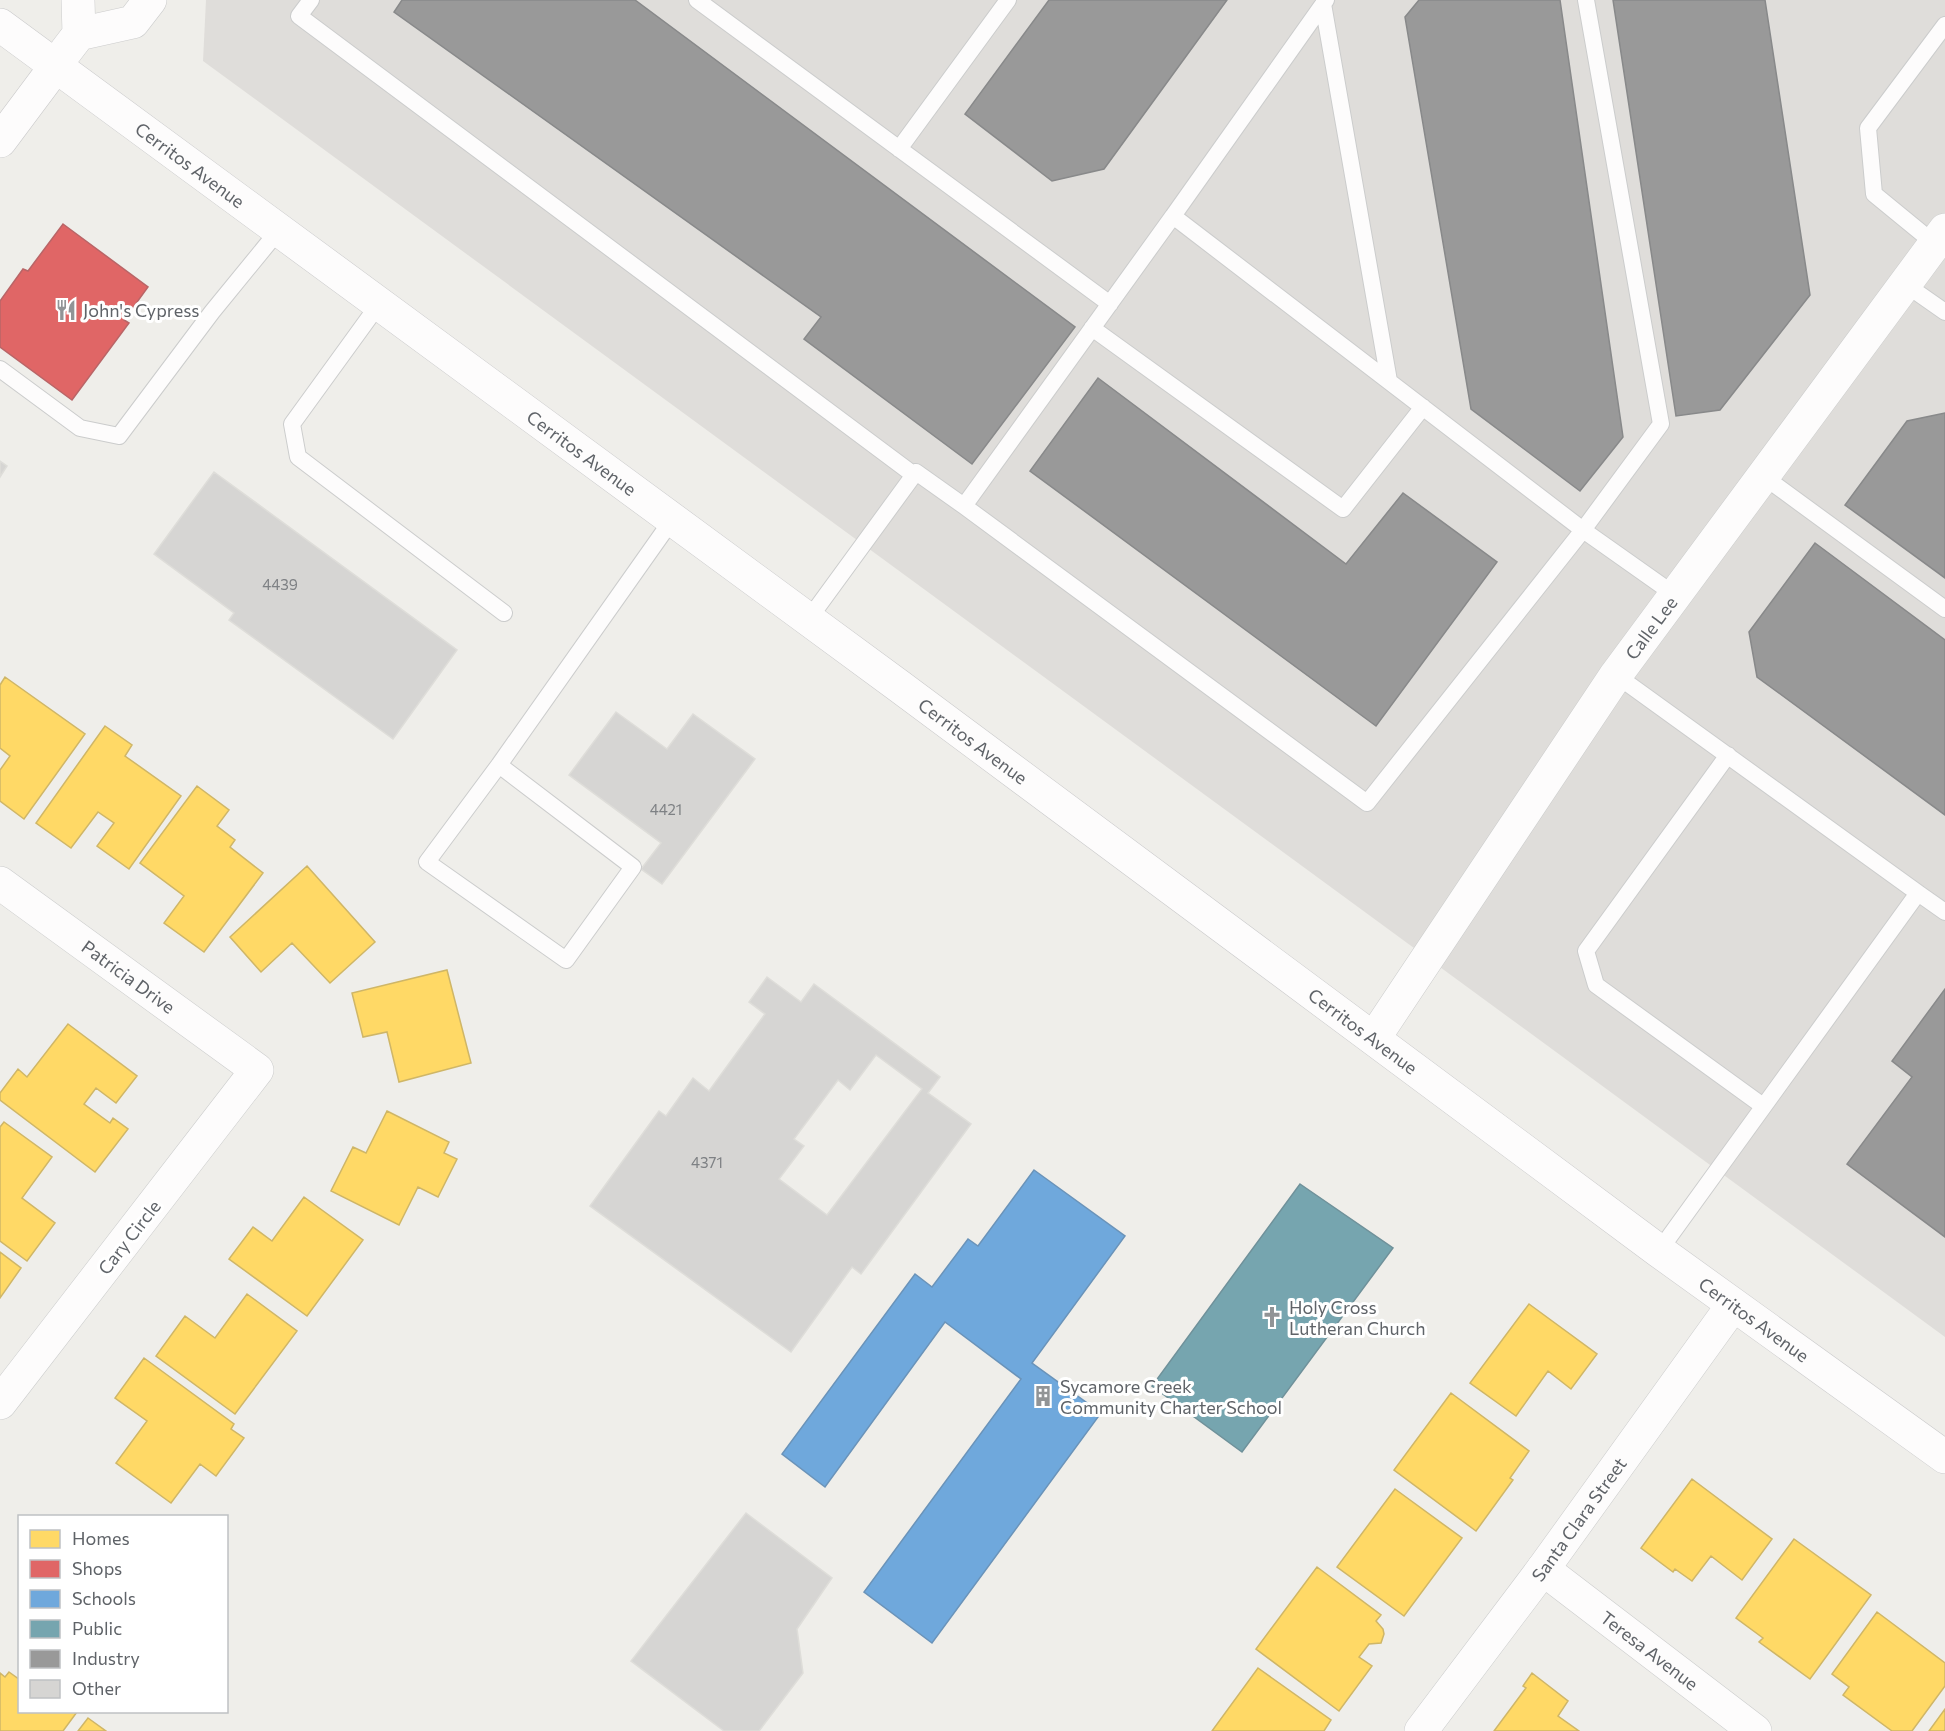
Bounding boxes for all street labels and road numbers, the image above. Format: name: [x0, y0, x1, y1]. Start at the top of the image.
street label: Cerritos Avenue: [131, 117, 249, 212]
street label: Cerritos Avenue: [523, 405, 641, 500]
street label: Calle Lee: [1620, 592, 1682, 664]
street label: Cerritos Avenue: [914, 693, 1032, 789]
street label: Patricia Drive: [78, 935, 179, 1018]
street label: Cerritos Avenue: [1304, 983, 1422, 1079]
street label: Cary Circle: [93, 1195, 165, 1279]
street label: Cerritos Avenue: [1695, 1272, 1813, 1367]
street label: Santa Clara Street: [1527, 1453, 1631, 1586]
street label: Teresa Avenue: [1596, 1606, 1703, 1695]

